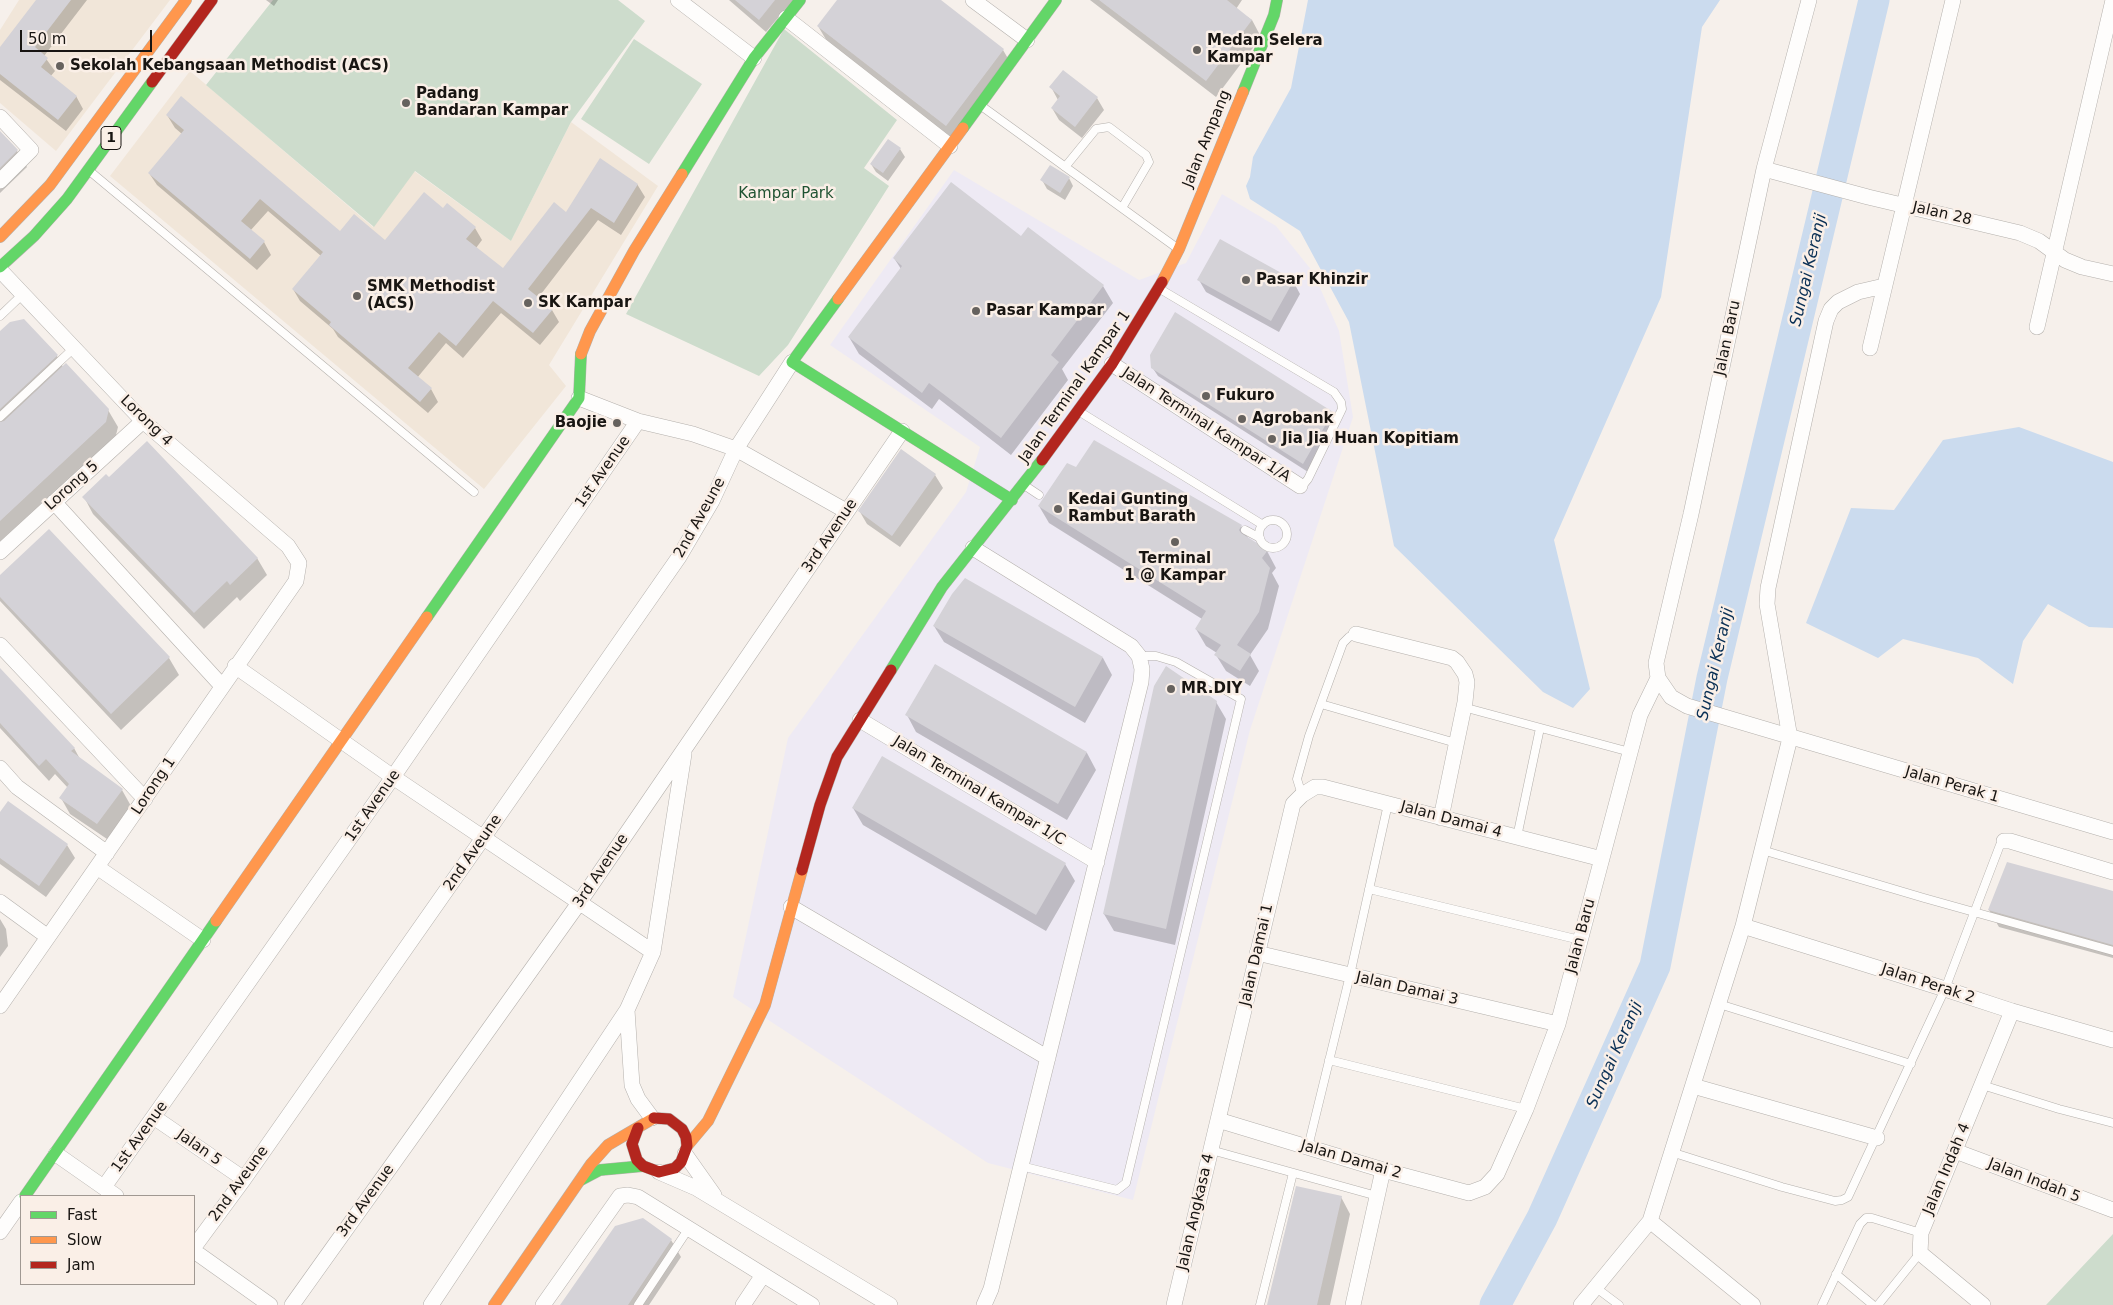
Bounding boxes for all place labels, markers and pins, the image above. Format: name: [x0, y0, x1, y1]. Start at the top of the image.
place label: Medan Selera Kampar: [1207, 32, 1323, 67]
marker: Medan Selera Kampar: [1191, 44, 1203, 56]
place label: Sekolah Kebangsaan Methodist (ACS): [70, 57, 389, 75]
marker: Sekolah Kebangsaan Methodist (ACS): [54, 60, 66, 72]
place label: Padang Bandaran Kampar: [416, 85, 568, 120]
marker: Padang Bandaran Kampar: [400, 97, 412, 109]
place label: Pasar Khinzir: [1256, 271, 1368, 289]
marker: Pasar Khinzir: [1240, 274, 1252, 286]
place label: SMK Methodist (ACS): [367, 278, 495, 313]
marker: SMK Methodist (ACS): [351, 290, 363, 302]
place label: SK Kampar: [538, 294, 631, 312]
marker: SK Kampar: [522, 297, 534, 309]
place label: Pasar Kampar: [986, 302, 1104, 320]
marker: Pasar Kampar: [970, 305, 982, 317]
place label: Fukuro: [1216, 387, 1275, 405]
marker: Fukuro: [1200, 390, 1212, 402]
place label: Agrobank: [1252, 410, 1334, 428]
marker: Agrobank: [1236, 413, 1248, 425]
place label: Baojie: [555, 414, 607, 432]
marker: Baojie: [611, 417, 623, 429]
place label: Jia Jia Huan Kopitiam: [1282, 430, 1459, 448]
marker: Jia Jia Huan Kopitiam: [1266, 433, 1278, 445]
place label: Kedai Gunting Rambut Barath: [1068, 491, 1196, 526]
marker: Kedai Gunting Rambut Barath: [1052, 503, 1064, 515]
marker: Terminal 1 @ Kampar: [1169, 536, 1181, 548]
place label: Terminal 1 @ Kampar: [1124, 550, 1226, 585]
place label: MR.DIY: [1181, 680, 1242, 698]
marker: MR.DIY: [1165, 683, 1177, 695]

